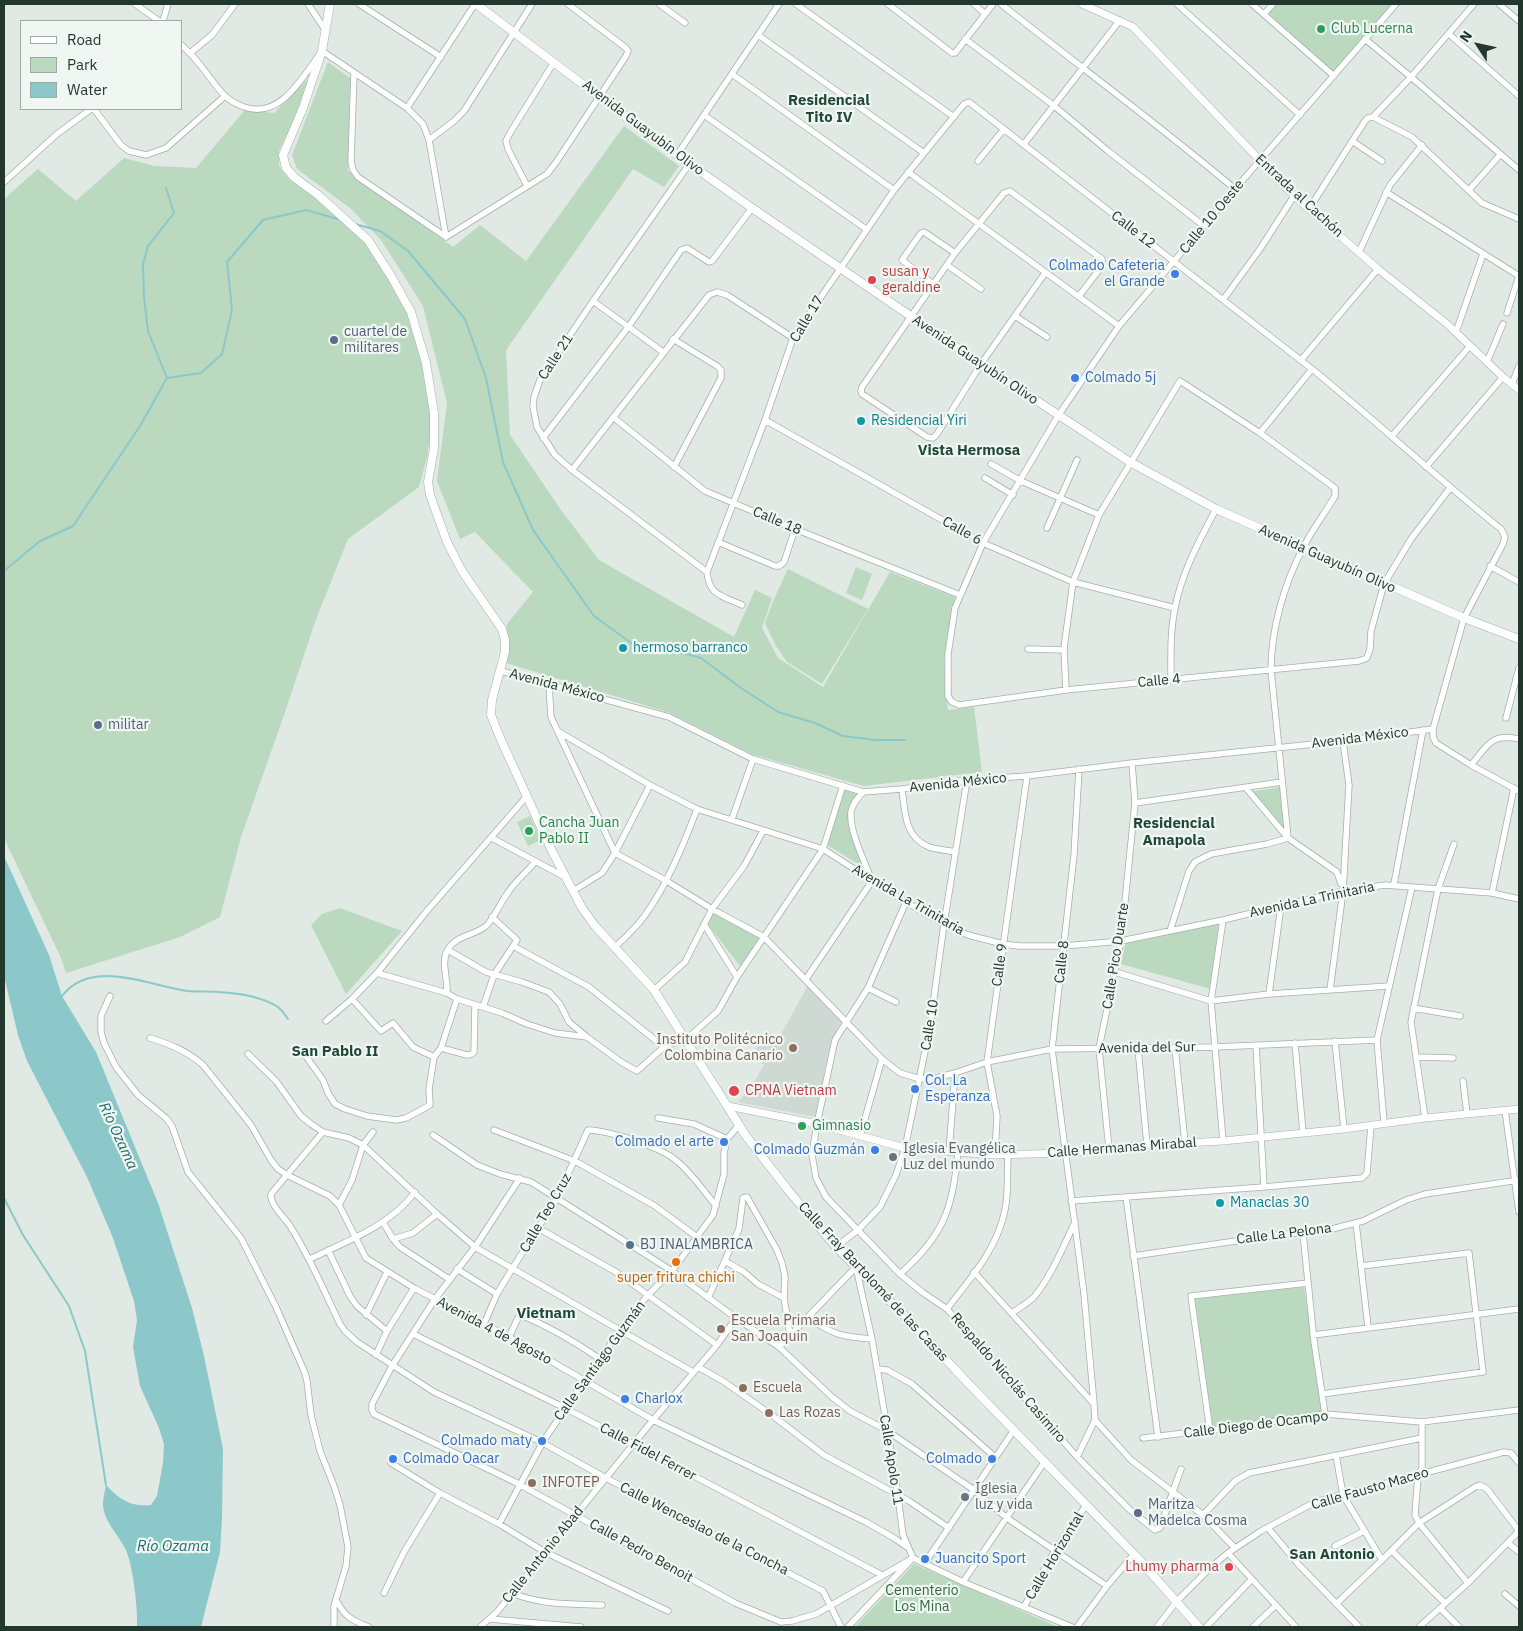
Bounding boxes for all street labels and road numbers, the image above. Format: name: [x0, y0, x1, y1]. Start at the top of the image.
street label: Avenida Guayubín Olivo: [579, 77, 707, 179]
street label: Entrada al Cachón: [1252, 151, 1346, 241]
street label: Calle 10 Oeste: [1176, 176, 1248, 258]
street label: Calle 12: [1108, 208, 1158, 252]
street label: Calle 17: [787, 293, 827, 345]
street label: Avenida Guayubín Olivo: [909, 312, 1041, 408]
street label: Calle 21: [535, 331, 577, 383]
street label: Calle 18: [750, 503, 804, 539]
street label: Calle 6: [939, 513, 985, 549]
street label: Avenida Guayubín Olivo: [1256, 521, 1398, 597]
street label: Avenida México: [508, 665, 606, 707]
street label: Calle 4: [1137, 671, 1181, 691]
street label: Avenida México: [1310, 724, 1410, 752]
street label: Avenida México: [908, 770, 1008, 796]
street label: Avenida La Trinitaria: [849, 861, 967, 939]
street label: Avenida La Trinitaria: [1248, 879, 1376, 921]
street label: Calle Pico Duarte: [1099, 902, 1133, 1010]
street label: Calle 8: [1051, 940, 1073, 984]
street label: Calle 9: [989, 942, 1011, 988]
street label: Calle 10: [918, 998, 942, 1052]
street label: Avenida del Sur: [1098, 1039, 1196, 1057]
street label: Calle Hermanas Mirabal: [1047, 1134, 1197, 1162]
street label: Calle Teo Cruz: [516, 1170, 576, 1256]
street label: Calle Fray Bartolomé de las Casas: [794, 1199, 952, 1365]
street label: Calle La Pelona: [1236, 1220, 1332, 1248]
street label: Avenida 4 de Agosto: [434, 1294, 554, 1368]
street label: Calle Santiago Guzmán: [551, 1298, 649, 1424]
street label: Respaldo Nicolás Casimiro: [947, 1310, 1069, 1446]
street label: Calle Diego de Ocampo: [1183, 1408, 1329, 1442]
street label: Calle Apolo 11: [876, 1414, 906, 1506]
street label: Calle Fidel Ferrer: [597, 1419, 699, 1485]
street label: Calle Fausto Maceo: [1309, 1464, 1431, 1514]
street label: Calle Wenceslao de la Concha: [617, 1479, 791, 1579]
street label: Calle Antonio Abad: [499, 1503, 587, 1607]
street label: Calle Horizontal: [1022, 1509, 1088, 1603]
street label: Calle Pedro Benoit: [586, 1516, 696, 1586]

